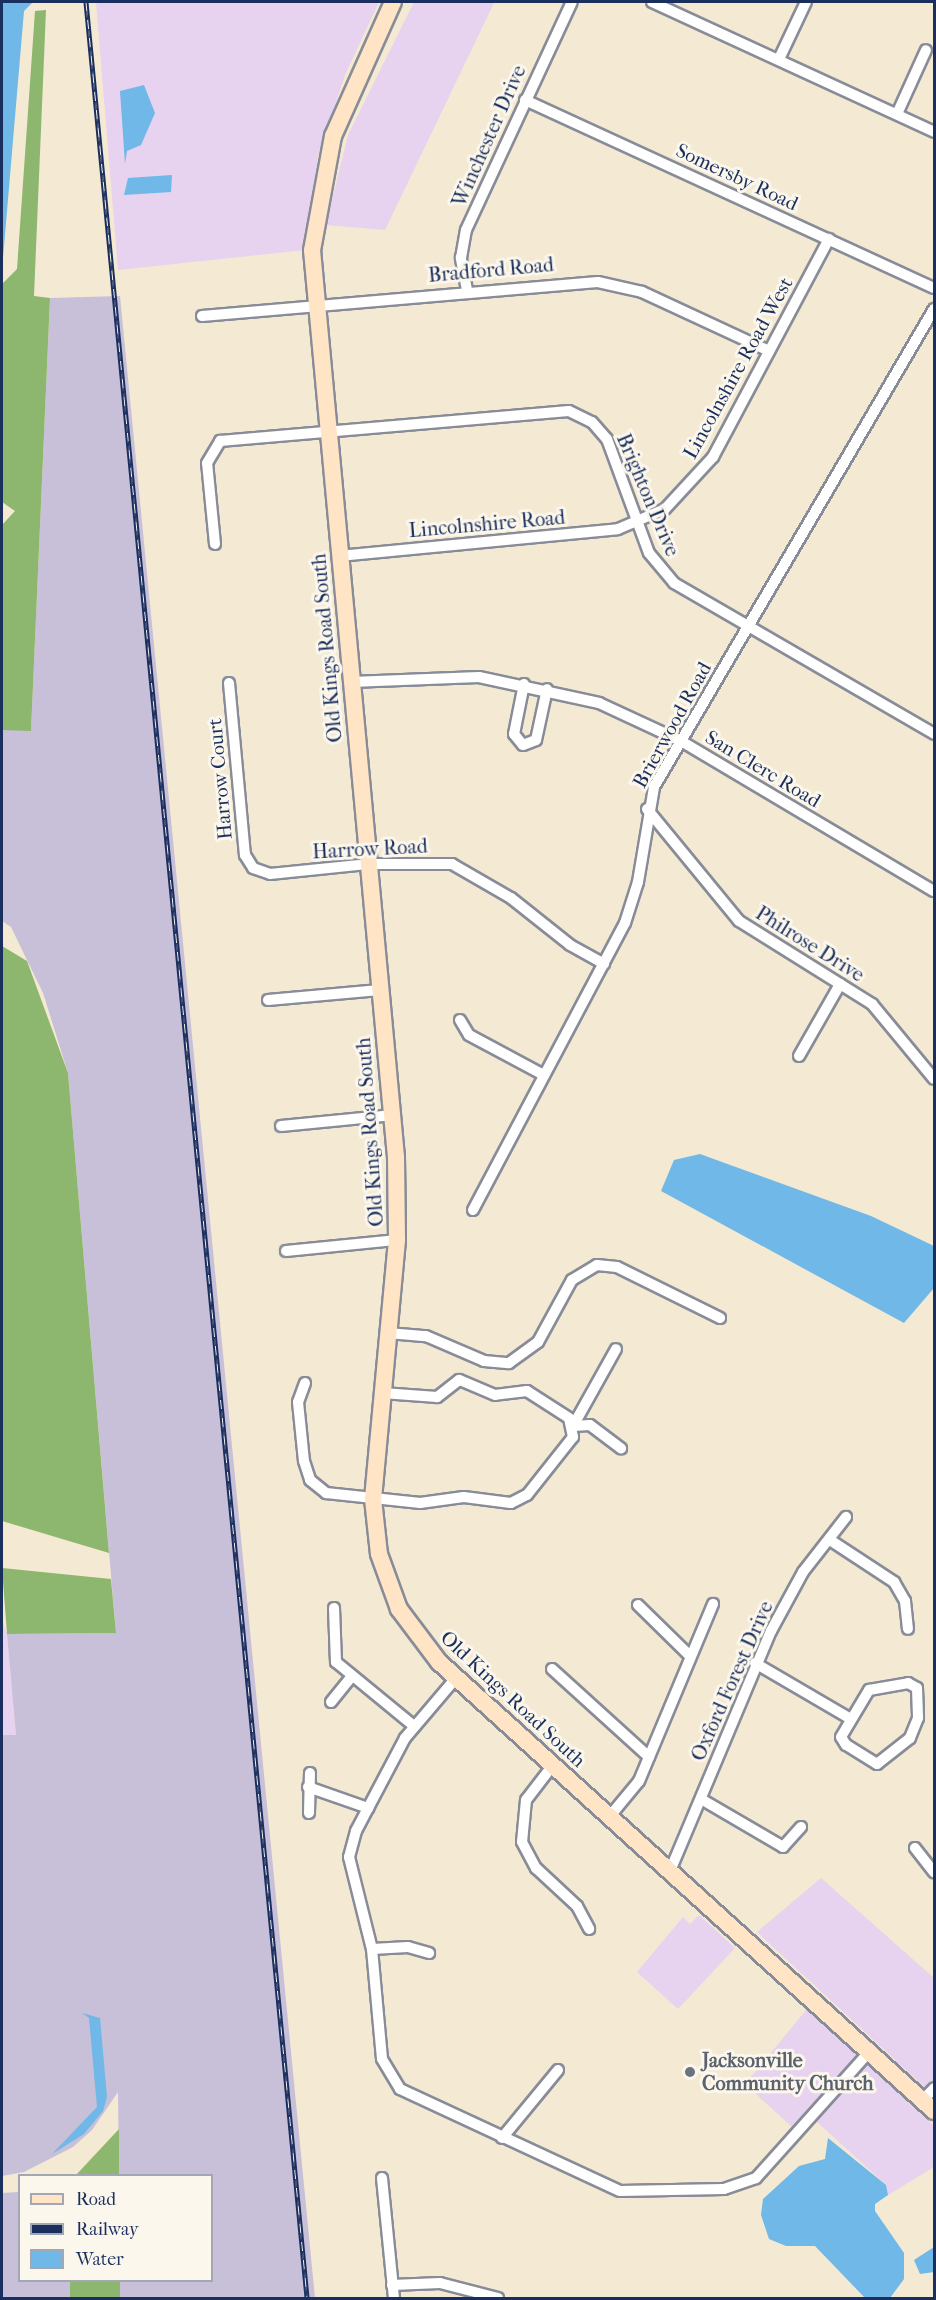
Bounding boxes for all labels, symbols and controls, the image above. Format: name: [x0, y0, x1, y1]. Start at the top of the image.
street label: Winchester Drive: [447, 61, 531, 211]
street label: Somersby Road: [672, 138, 802, 216]
street label: Bradford Road: [427, 253, 555, 287]
street label: Lincolnshire Road West: [678, 273, 798, 463]
street label: Brighton Drive: [611, 430, 685, 560]
street label: Lincolnshire Road: [408, 505, 566, 543]
street label: Old Kings Road South: [307, 553, 347, 743]
street label: Brierwood Road: [628, 658, 716, 792]
street label: Harrow Court: [203, 717, 237, 841]
street label: San Clerc Road: [701, 725, 825, 813]
street label: Harrow Road: [312, 834, 428, 864]
street label: Philrose Drive: [751, 901, 869, 987]
street label: Old Kings Road South: [351, 1037, 389, 1227]
street label: Oxford Forest Drive: [686, 1597, 778, 1765]
street label: Old Kings Road South: [436, 1626, 590, 1772]
place label: Jacksonville Community Church: [702, 2048, 874, 2095]
marker: Jacksonville Community Church: [683, 2065, 697, 2079]
legend: [18, 2174, 213, 2282]
text: Road: [76, 2189, 116, 2210]
text: Railway: [76, 2219, 139, 2240]
text: Water: [76, 2249, 124, 2270]

